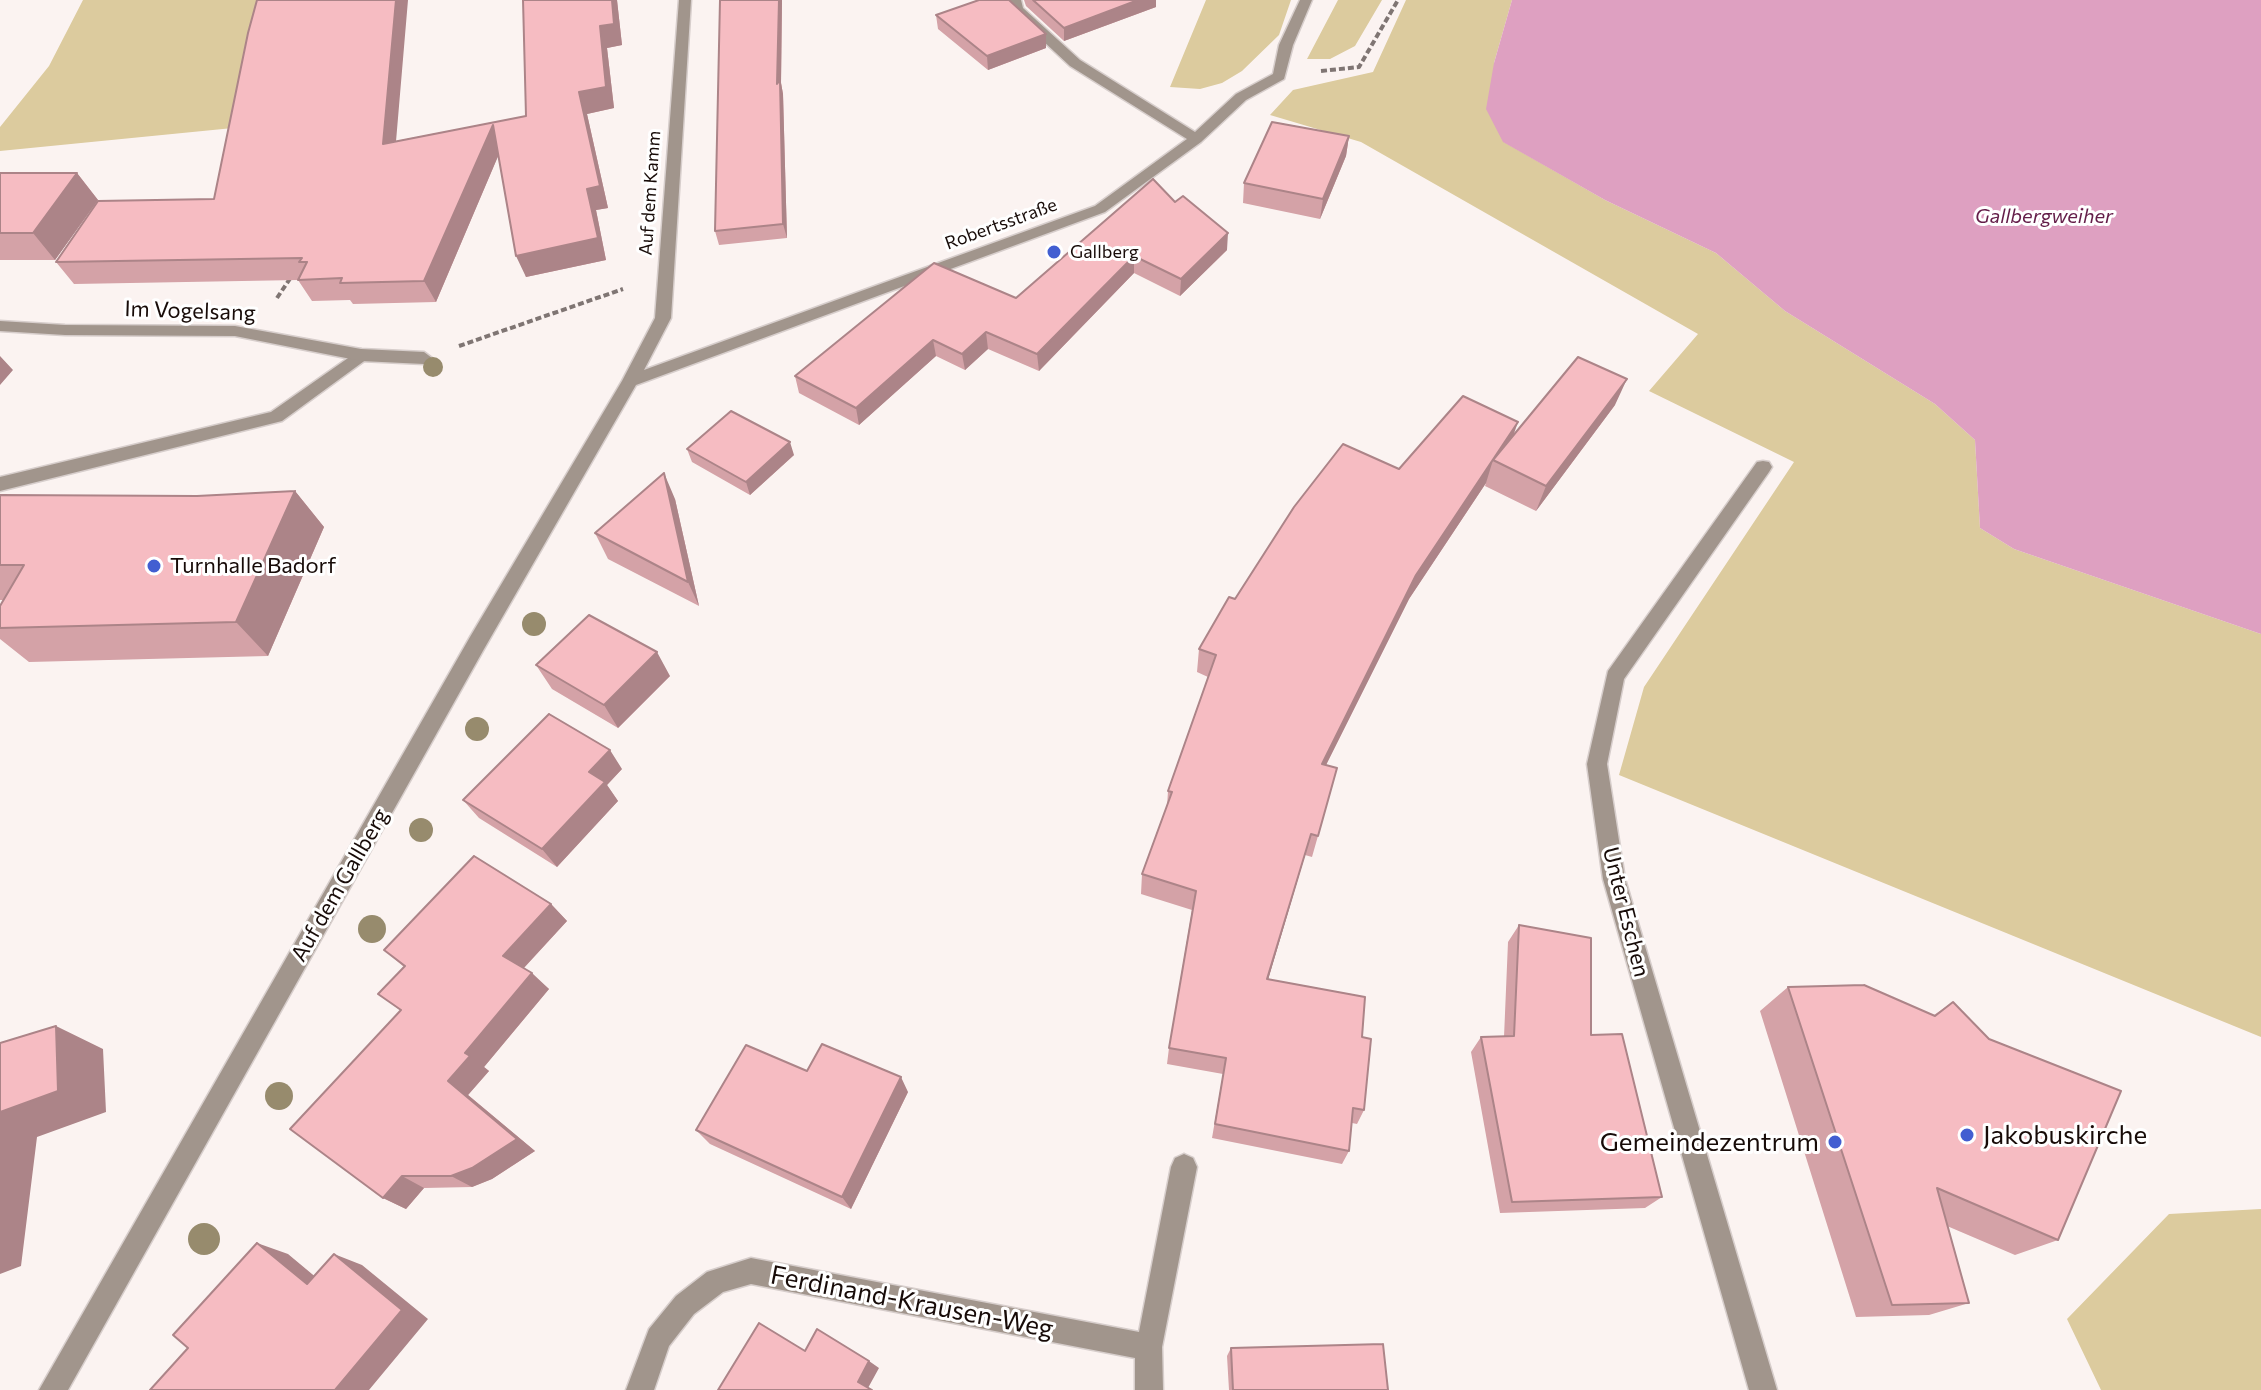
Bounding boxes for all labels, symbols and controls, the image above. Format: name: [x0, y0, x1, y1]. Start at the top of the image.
street label: Auf dem Kamm: [635, 130, 665, 256]
street label: Robertsstraße: [942, 194, 1060, 254]
water label: Gallbergweiher: [1975, 204, 2113, 228]
place label: Gallberg: [1070, 241, 1139, 263]
marker: Gallberg: [1045, 243, 1063, 261]
street label: Im Vogelsang: [124, 296, 256, 326]
place label: Turnhalle Badorf: [170, 553, 336, 579]
marker: Turnhalle Badorf: [145, 557, 163, 575]
street label: Auf dem Gallberg: [286, 804, 394, 966]
street label: Unter Eschen: [1597, 844, 1655, 980]
place label: Jakobuskirche: [1983, 1119, 2147, 1151]
place label: Gemeindezentrum: [1600, 1126, 1819, 1158]
marker: Jakobuskirche: [1958, 1126, 1976, 1144]
marker: Gemeindezentrum: [1826, 1133, 1844, 1151]
street label: Ferdinand-Krausen-Weg: [768, 1259, 1056, 1345]

